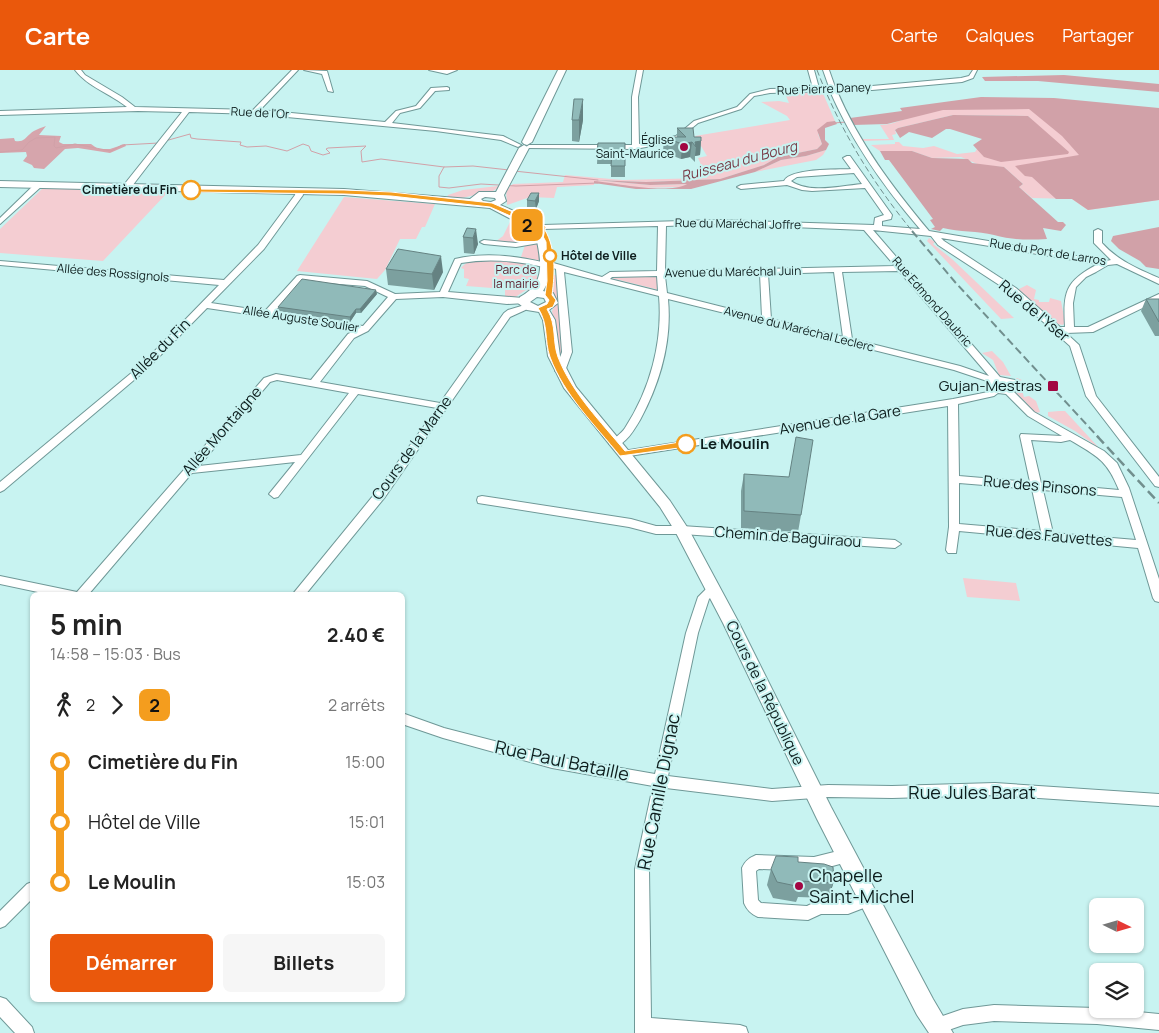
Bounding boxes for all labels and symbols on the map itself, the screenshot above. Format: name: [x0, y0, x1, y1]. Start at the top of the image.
street label: Rue Pierre Daney: [777, 78, 872, 99]
street label: Rue de l'Or: [230, 102, 290, 123]
place label: Église Saint-Maurice: [596, 131, 674, 162]
water label: Ruisseau du Bourg: [679, 135, 801, 185]
marker: Église Saint-Maurice: [678, 141, 690, 153]
marker: Cimetière du Fin: [181, 180, 201, 200]
place label: Cimetière du Fin: [82, 181, 177, 198]
line badge: 2: [511, 209, 543, 241]
street label: Rue du Maréchal Joffre: [675, 214, 801, 233]
street label: Rue du Port de Larros: [989, 234, 1108, 269]
place label: Hôtel de Ville: [561, 247, 637, 264]
marker: Hôtel de Ville: [543, 249, 557, 263]
street label: Rue Edmond Daubric: [888, 253, 977, 351]
street label: Allée des Rossignols: [56, 259, 170, 286]
park label: Parc de la mairie: [493, 261, 539, 292]
street label: Avenue du Maréchal Juin: [665, 262, 801, 281]
street label: Rue de l'Yser: [995, 275, 1075, 347]
street label: Allée Auguste Soulier: [242, 301, 361, 336]
street label: Avenue du Maréchal Leclerc: [722, 302, 876, 355]
street label: Allée du Fin: [125, 314, 195, 384]
place label: Gujan-Mestras: [939, 375, 1042, 396]
marker: Gujan-Mestras: [1046, 379, 1060, 393]
street label: Allée Montaigne: [177, 381, 266, 480]
street label: Cours de la Marne: [367, 391, 457, 504]
street label: Avenue de la Gare: [778, 399, 902, 439]
place label: Le Moulin: [700, 433, 769, 454]
marker: Le Moulin: [676, 434, 696, 454]
street label: Rue des Pinsons: [983, 470, 1098, 501]
street label: Rue des Fauvettes: [985, 520, 1113, 552]
street label: Chemin de Baguiraou: [714, 521, 862, 552]
street label: Cours de la République: [721, 617, 810, 769]
street label: Rue Camille Dignac: [631, 712, 685, 872]
street label: Rue Paul Bataille: [493, 734, 631, 786]
street label: Rue Jules Barat: [908, 780, 1036, 804]
place label: Chapelle Saint-Michel: [809, 863, 914, 908]
marker: Chapelle Saint-Michel: [793, 880, 805, 892]
north arrow: [1089, 898, 1144, 952]

